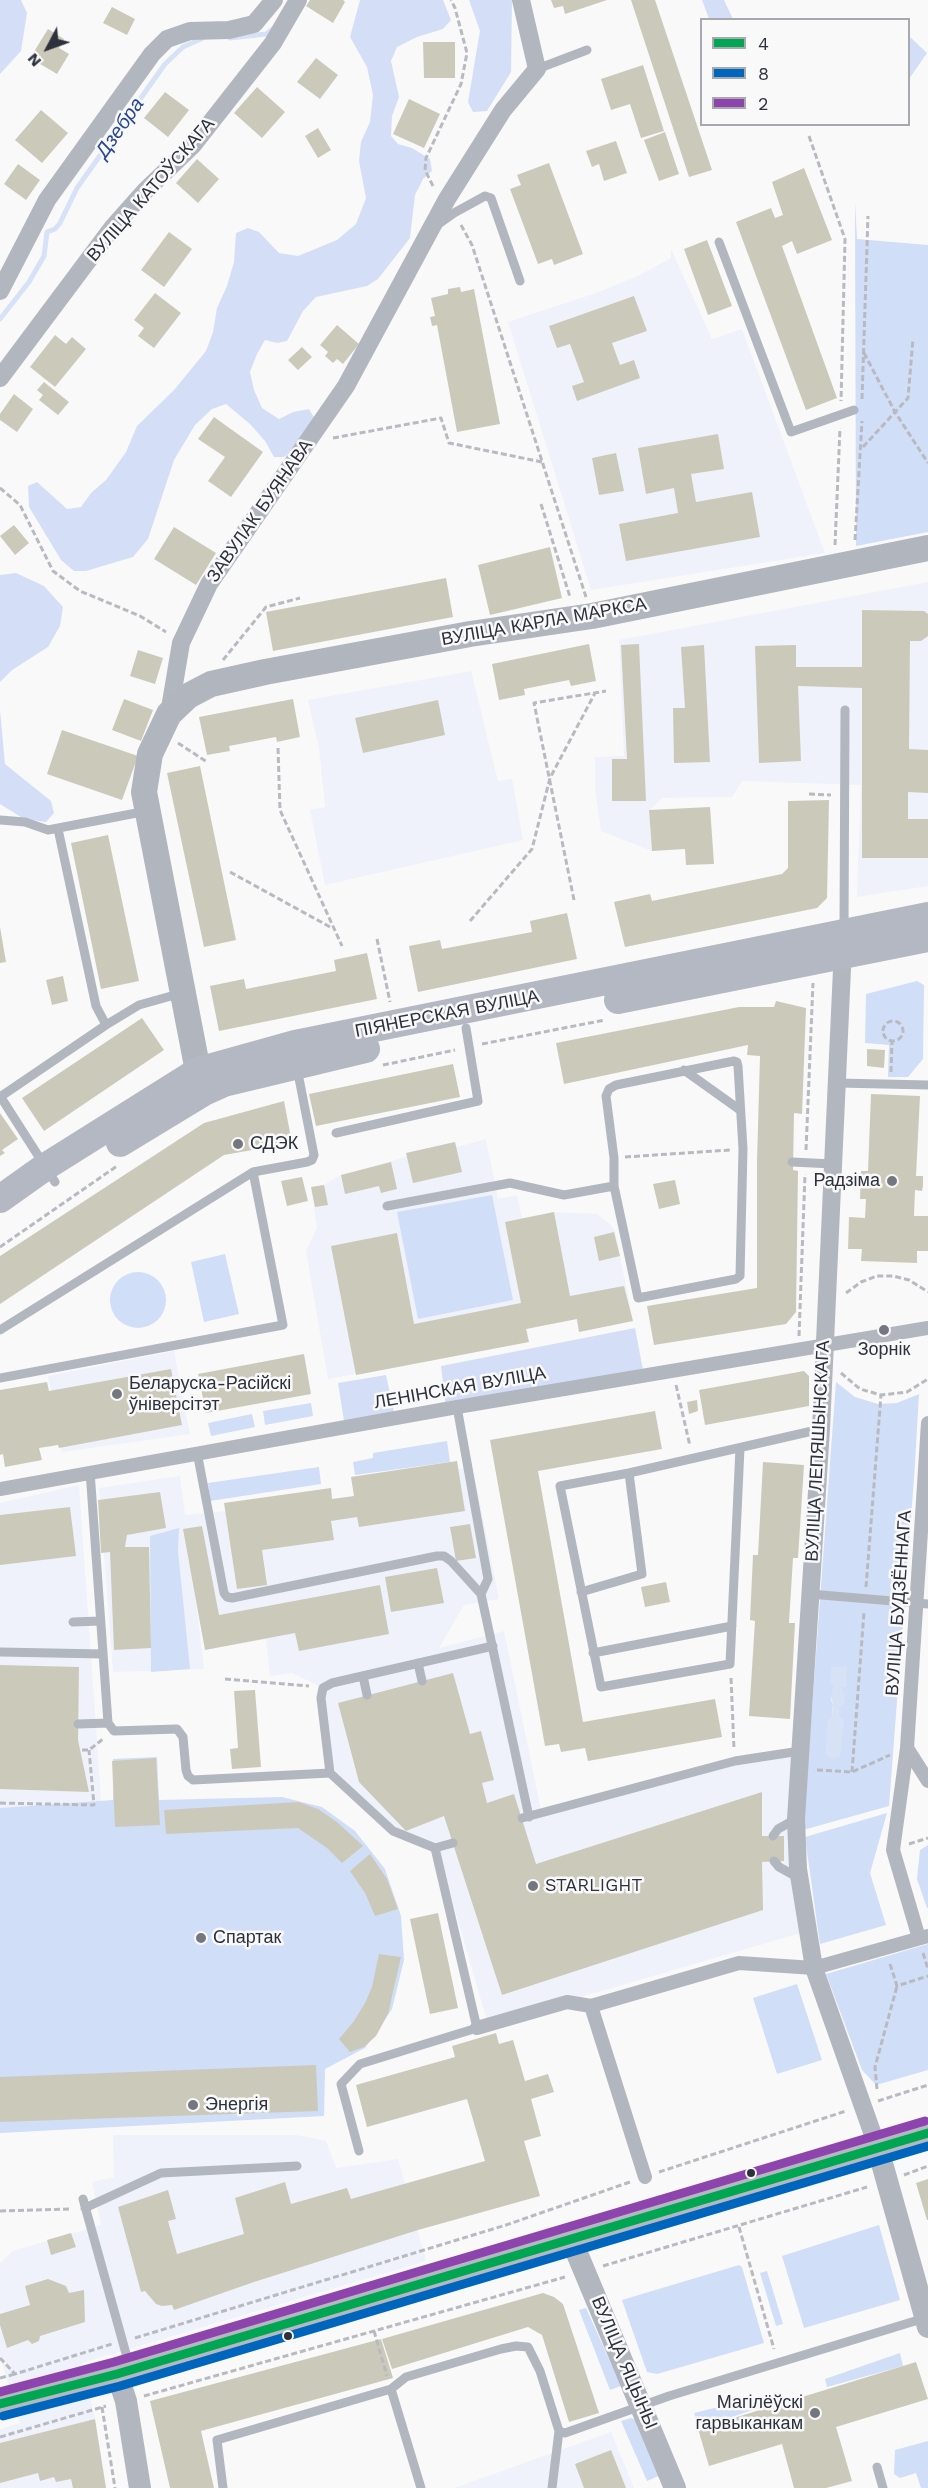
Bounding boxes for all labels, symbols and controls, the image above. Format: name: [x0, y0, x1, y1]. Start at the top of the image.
north arrow: [18, 18, 78, 78]
legend: [700, 18, 910, 126]
text: 4: [758, 33, 769, 54]
text: N: [23, 49, 45, 71]
text: 8: [758, 63, 769, 84]
water label: Дзебра: [91, 93, 149, 163]
text: 2: [758, 93, 769, 114]
street label: ВУЛІЦА КАТОЎСКАГА: [83, 114, 219, 266]
street label: ЗАВУЛАК БУЯНАВА: [203, 435, 317, 587]
street label: ВУЛІЦА КАРЛА МАРКСА: [440, 593, 648, 651]
street label: ПІЯНЕРСКАЯ ВУЛІЦА: [353, 986, 541, 1042]
place label: СДЭК: [250, 1133, 298, 1155]
marker: СДЭК: [231, 1137, 245, 1151]
place label: Радзіма: [813, 1170, 880, 1192]
marker: Радзіма: [885, 1174, 899, 1188]
marker: Зорнік: [877, 1323, 891, 1337]
place label: Зорнік: [858, 1339, 910, 1361]
street label: ВУЛІЦА ЛЕПЯШЫНСКАГА: [801, 1340, 835, 1562]
street label: ЛЕНІНСКАЯ ВУЛІЦА: [373, 1362, 547, 1414]
place label: Беларуска-Расійскі ўніверсітэт: [129, 1373, 291, 1416]
marker: Беларуска-Расійскі ўніверсітэт: [110, 1387, 124, 1401]
street label: ВУЛІЦА БУДЗЁННАГА: [882, 1509, 916, 1697]
place label: STARLIGHT: [545, 1875, 642, 1897]
marker: STARLIGHT: [526, 1879, 540, 1893]
place label: Спартак: [213, 1927, 281, 1949]
marker: Спартак: [194, 1931, 208, 1945]
place label: Энергія: [205, 2094, 268, 2116]
marker: Энергія: [186, 2098, 200, 2112]
unlabelled marker: [745, 2167, 757, 2179]
street label: ВУЛІЦА ЯЦЫНЫ: [586, 2294, 662, 2432]
unlabelled marker: [282, 2330, 294, 2342]
place label: Магілёўскі гарвыканкам: [695, 2392, 803, 2434]
marker: Магілёўскі гарвыканкам: [808, 2406, 822, 2420]

